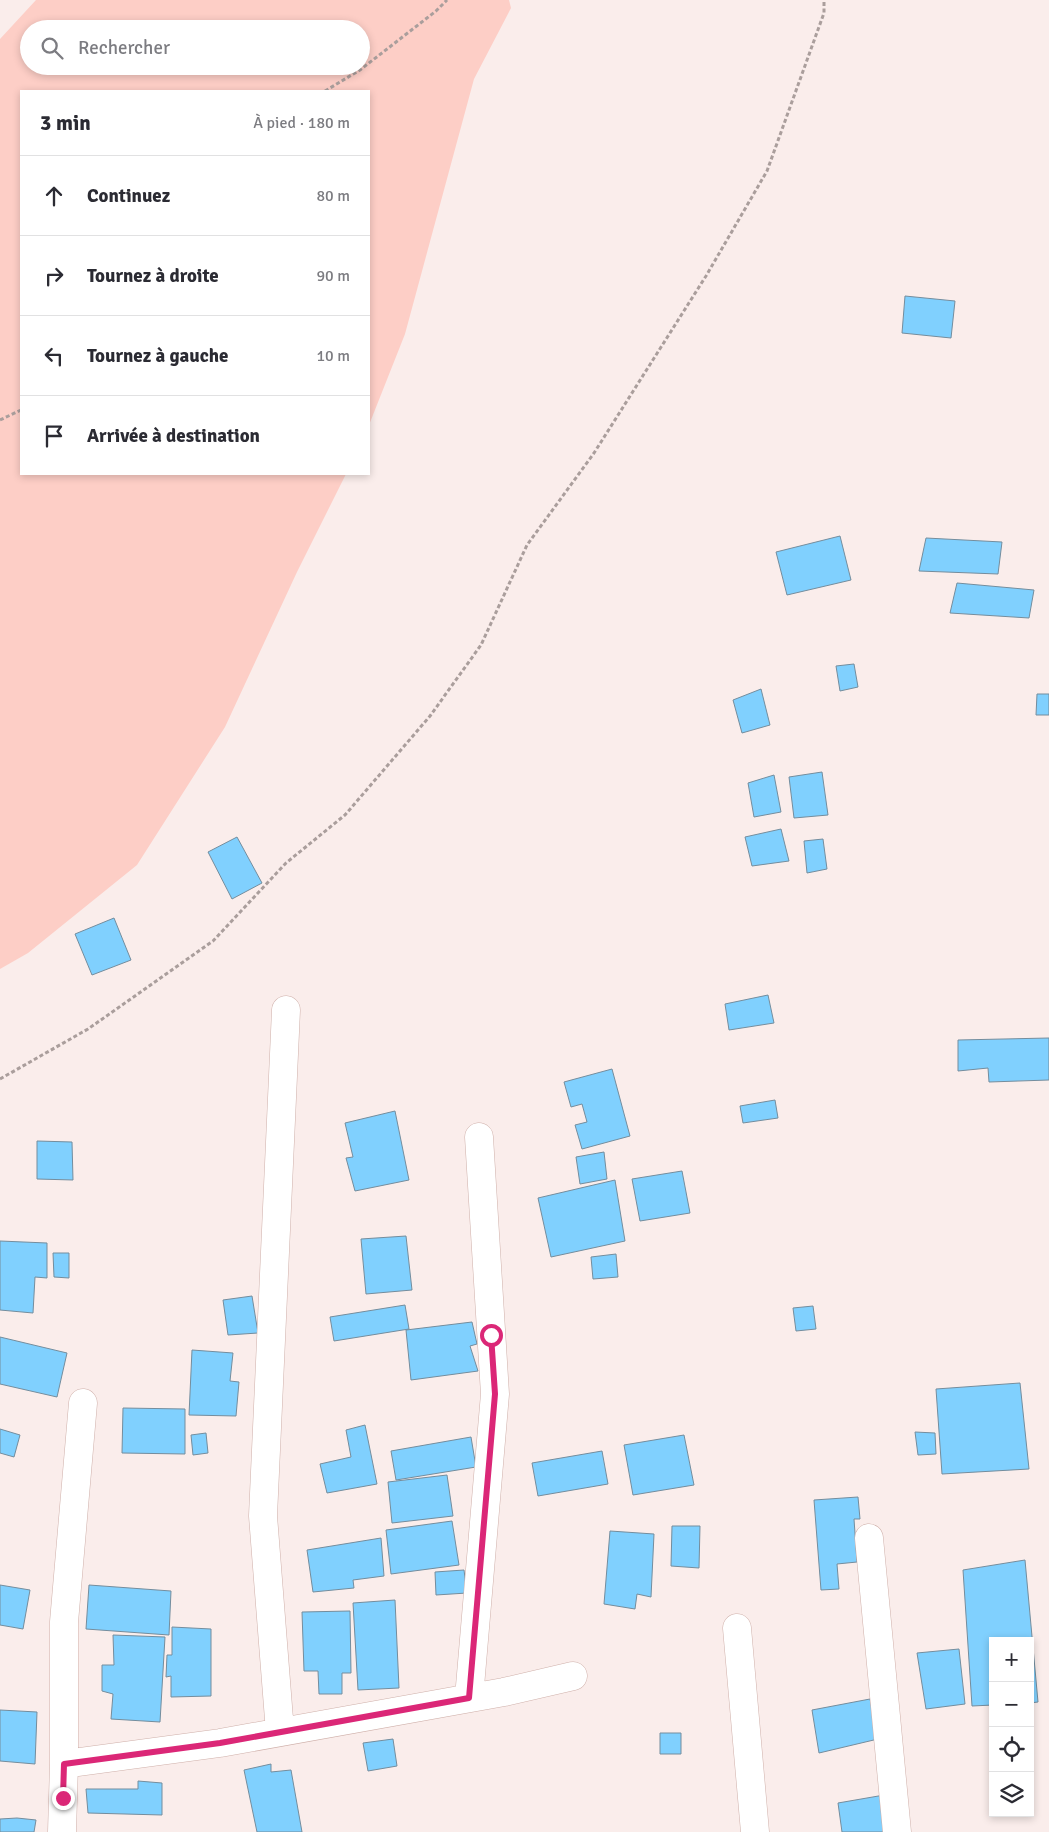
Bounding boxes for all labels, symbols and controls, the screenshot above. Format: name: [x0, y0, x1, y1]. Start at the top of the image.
search box: [20, 20, 370, 75]
icon: search: [38, 34, 66, 62]
text: Rechercher: [78, 36, 170, 60]
text: 3 min: [40, 110, 91, 136]
text: À pied · 180 m: [253, 113, 350, 133]
icon: ahead: [40, 182, 68, 210]
text: Continuez: [87, 184, 170, 208]
text: 80 m: [316, 186, 350, 206]
icon: right: [40, 262, 68, 290]
text: Tournez à droite: [87, 264, 219, 288]
text: 90 m: [316, 266, 350, 286]
icon: left: [40, 342, 68, 370]
text: Tournez à gauche: [87, 344, 228, 368]
text: 10 m: [316, 346, 350, 366]
icon: arrive: [40, 422, 68, 450]
text: Arrivée à destination: [87, 424, 260, 448]
route start: [480, 1324, 503, 1347]
map controls: [989, 1637, 1034, 1817]
button: +: [989, 1637, 1034, 1682]
button: −: [989, 1682, 1034, 1727]
button: locate: [989, 1727, 1034, 1772]
button: layers: [989, 1772, 1034, 1817]
route end: [52, 1787, 75, 1810]

